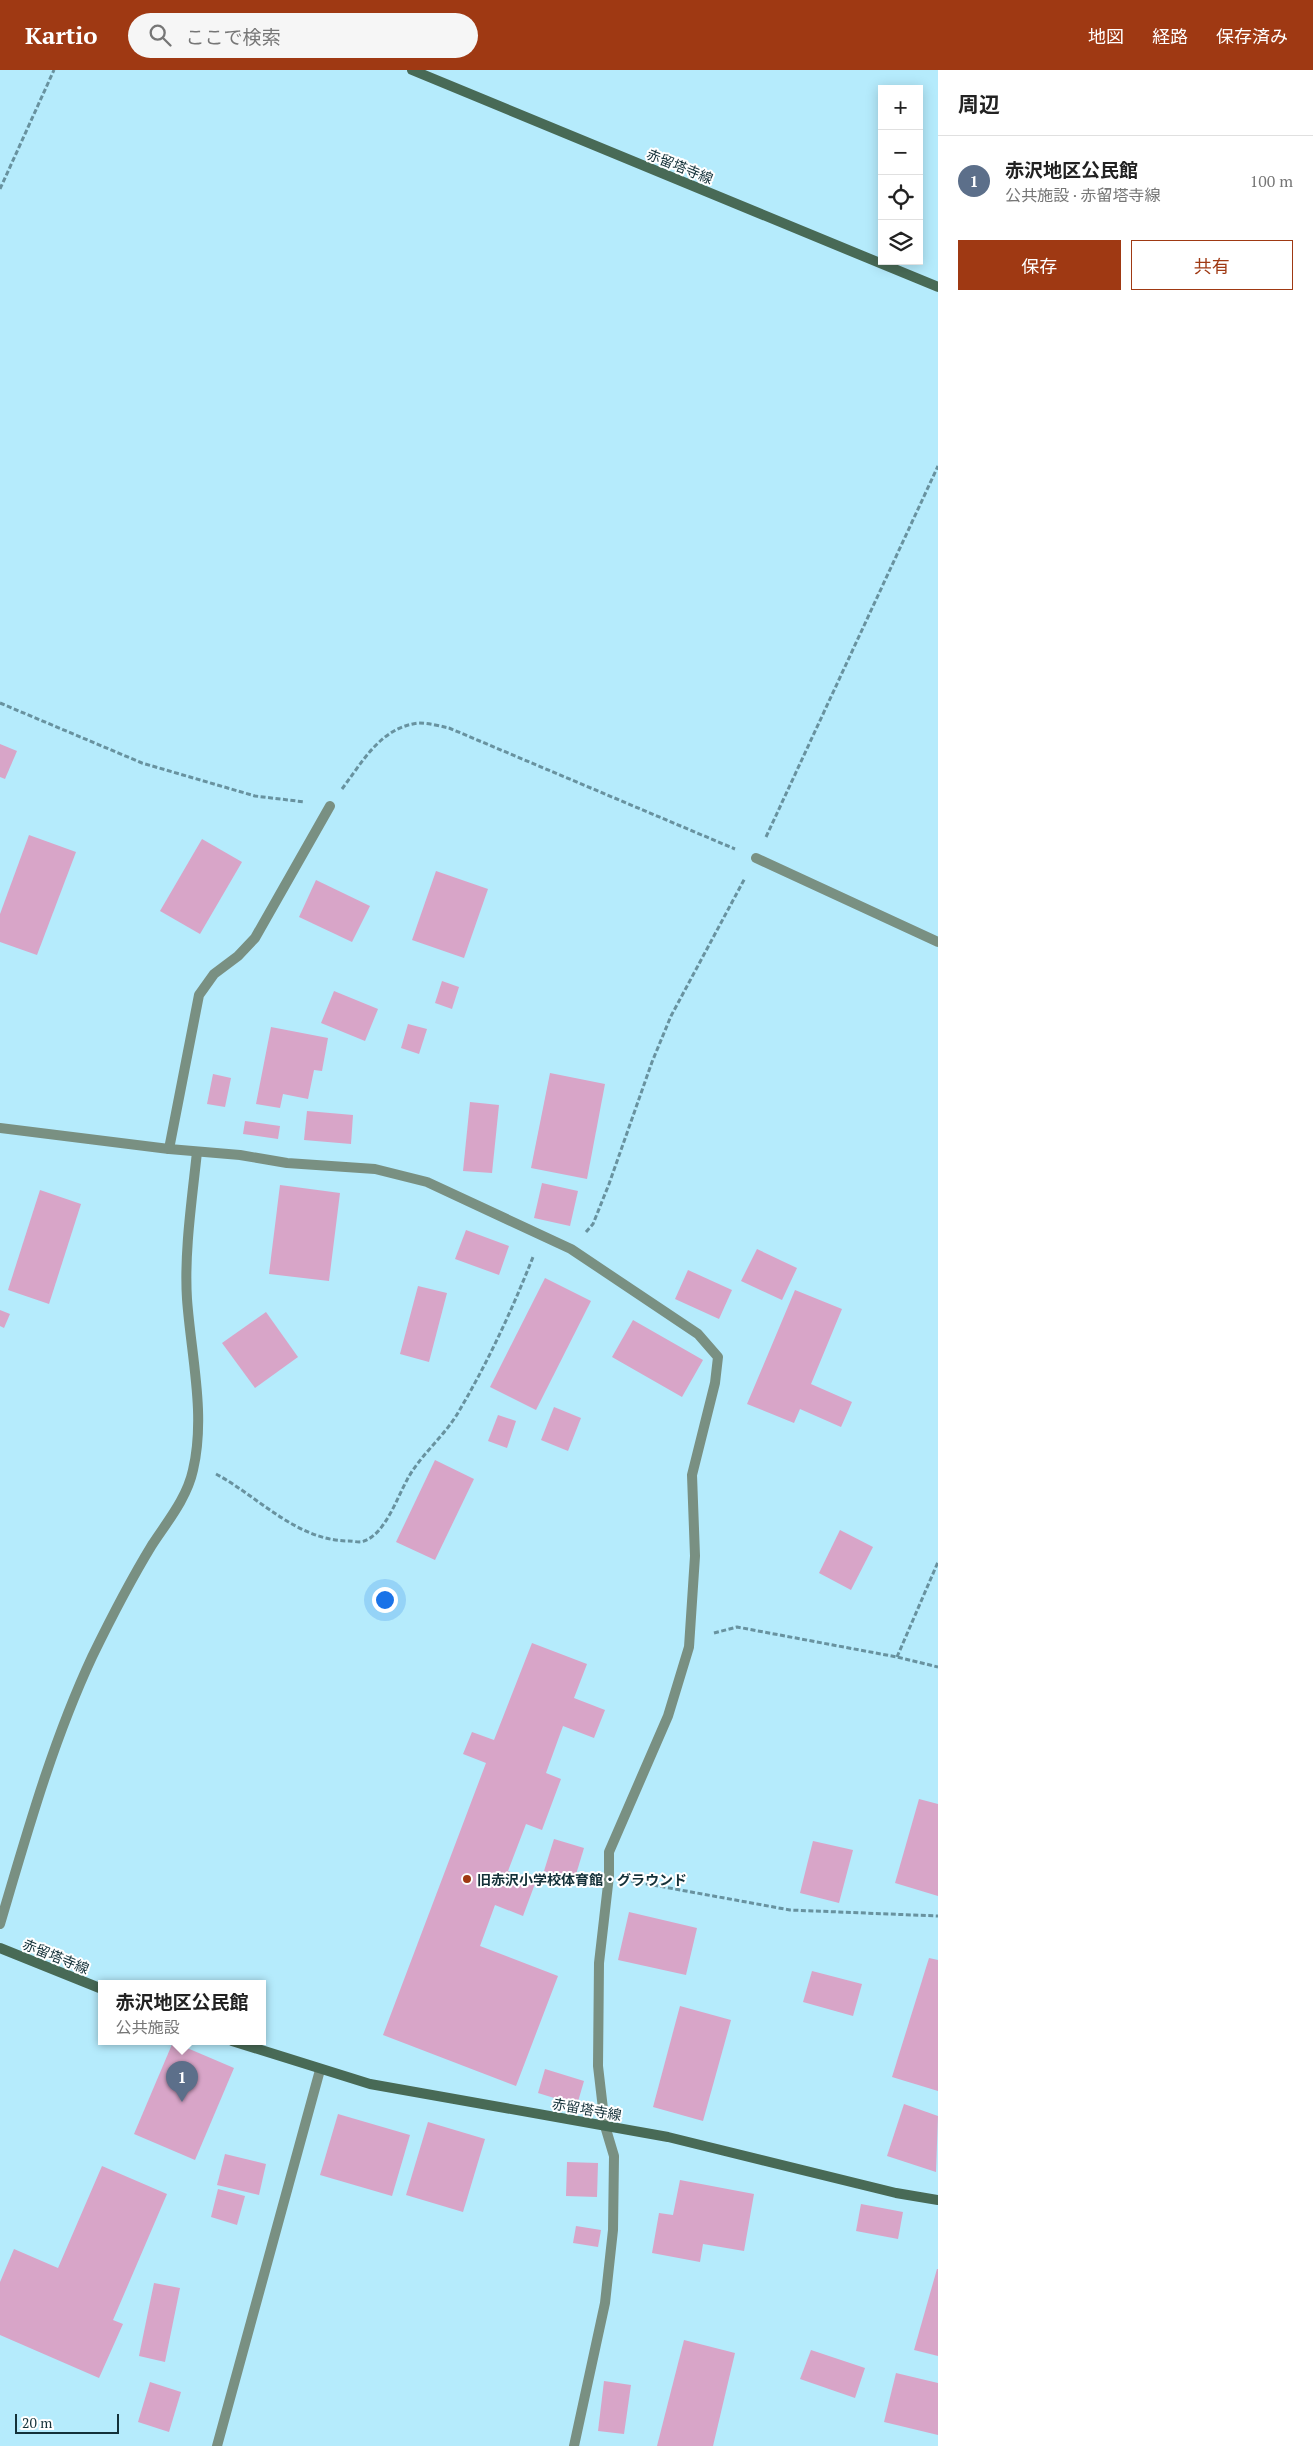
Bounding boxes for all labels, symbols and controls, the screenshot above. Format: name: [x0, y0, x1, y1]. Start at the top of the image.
search box: [128, 13, 478, 58]
text: Kartio: [25, 19, 98, 51]
icon: search: [146, 21, 174, 49]
text: ここで検索: [186, 24, 281, 49]
text: 地図: [1088, 24, 1124, 48]
text: 経路: [1152, 24, 1188, 48]
text: 保存済み: [1216, 24, 1288, 48]
map controls: [878, 85, 923, 265]
button: +: [878, 85, 923, 130]
text: 周辺: [958, 90, 1000, 118]
button: −: [878, 130, 923, 175]
street label: 赤留塔寺線: [644, 144, 716, 188]
text: 赤沢地区公民館: [1005, 157, 1138, 182]
text: 1: [969, 170, 979, 192]
text: 100 m: [1250, 170, 1293, 192]
button: locate: [878, 175, 923, 220]
text: 公共施設 · 赤留塔寺線: [1005, 184, 1161, 206]
button: layers: [878, 220, 923, 265]
button: 保存: [958, 240, 1121, 290]
button: 共有: [1131, 240, 1293, 290]
your location: [372, 1587, 398, 1613]
place label: 旧赤沢小学校体育館・グラウンド: [477, 1870, 687, 1889]
marker: 旧赤沢小学校体育館・グラウンド: [461, 1873, 473, 1885]
street label: 赤留塔寺線: [20, 1934, 92, 1978]
popup: [98, 1980, 266, 2045]
text: 赤沢地区公民館: [115, 1989, 249, 2014]
text: 公共施設: [115, 2016, 180, 2038]
pin: 1: [166, 2061, 198, 2102]
street label: 赤留塔寺線: [551, 2094, 623, 2124]
scale bar: [15, 2411, 119, 2434]
text: 20 m: [22, 2413, 52, 2432]

